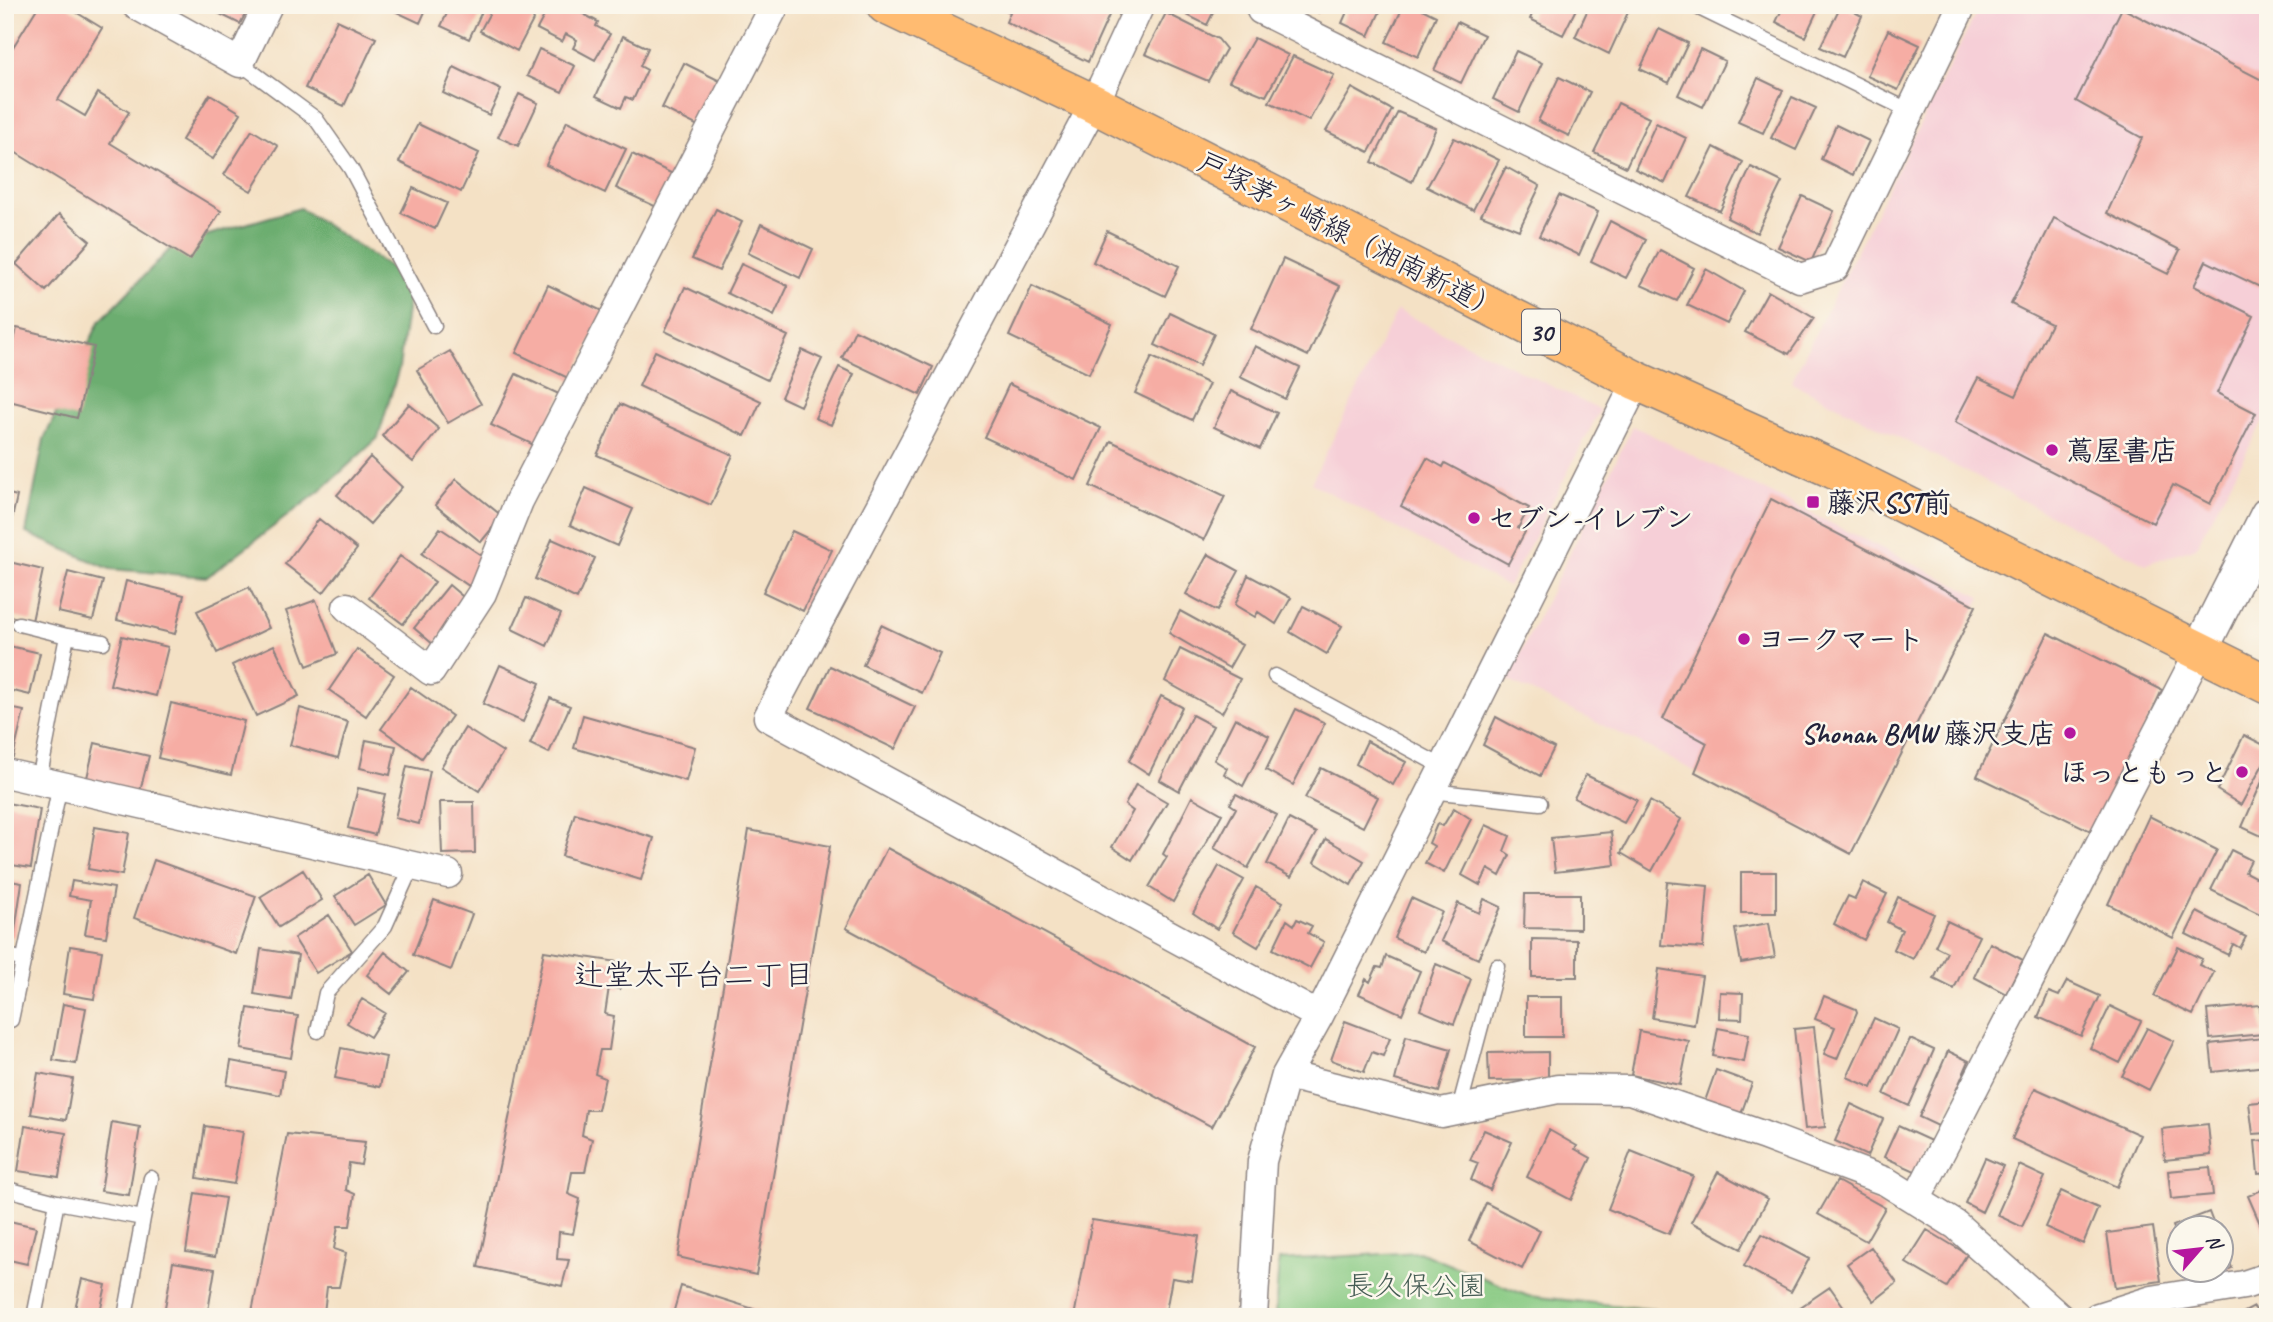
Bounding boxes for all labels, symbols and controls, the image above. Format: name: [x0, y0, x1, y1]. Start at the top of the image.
street label: 戸塚茅ヶ崎線（湘南新道）: [1192, 144, 1507, 327]
road number: 30: [1522, 310, 1560, 354]
place label: 蔦屋書店: [2066, 433, 2178, 468]
marker: 蔦屋書店: [2044, 442, 2060, 458]
place label: 藤沢SST前: [1827, 485, 1951, 520]
marker: 藤沢SST前: [1805, 494, 1821, 510]
place label: セブン-イレブン: [1488, 501, 1693, 536]
marker: セブン-イレブン: [1466, 510, 1482, 526]
place label: ヨークマート: [1758, 622, 1924, 657]
marker: ヨークマート: [1736, 631, 1752, 647]
place label: Shonan BMW 藤沢支店: [1801, 716, 2056, 751]
marker: Shonan BMW 藤沢支店: [2062, 725, 2078, 741]
place label: ほっともっと: [2060, 755, 2228, 790]
marker: ほっともっと: [2234, 764, 2250, 780]
district label: 辻堂太平台二丁目: [574, 956, 814, 994]
north arrow: [2164, 1214, 2234, 1284]
text: N: [2201, 1231, 2229, 1255]
park label: 長久保公園: [1346, 1268, 1486, 1303]

